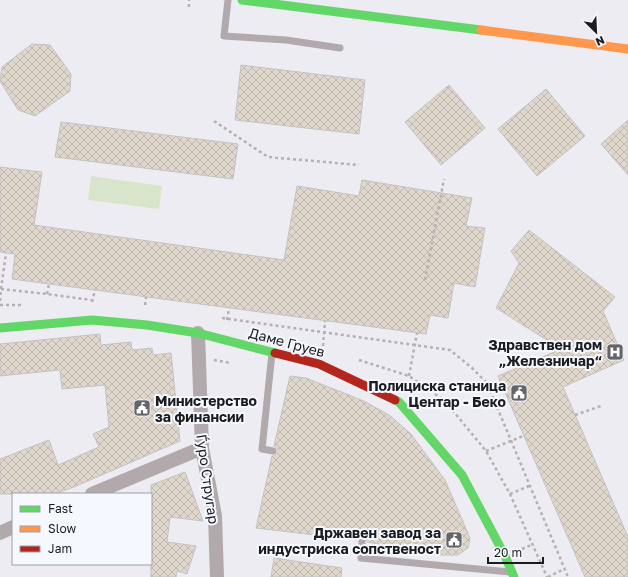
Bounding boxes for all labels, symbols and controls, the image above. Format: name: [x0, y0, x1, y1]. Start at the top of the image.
north arrow: [576, 12, 616, 52]
text: N: [594, 34, 607, 49]
street label: Даме Груев: [247, 324, 327, 360]
place label: Здравствен дом „Железничар“: [488, 336, 602, 369]
hospital icon: Здравствен дом „Железничар“: [605, 342, 625, 362]
place label: Полициска станица Центар - Беко: [368, 377, 506, 410]
public building icon: Полициска станица Центар - Беко: [509, 383, 529, 403]
place label: Министерство за финансии: [155, 392, 257, 425]
public building icon: Министерство за финансии: [132, 398, 152, 418]
street label: Ѓуро Стругар: [193, 433, 223, 525]
legend: [12, 493, 152, 565]
text: Fast: [48, 501, 73, 516]
text: Slow: [48, 521, 76, 536]
place label: Државен завод за индустриска сопственост: [258, 524, 441, 557]
public building icon: Државен завод за индустриска сопственост: [444, 530, 464, 550]
scale bar: [488, 539, 543, 565]
text: Jam: [48, 541, 72, 556]
text: 20 m: [494, 545, 522, 560]

